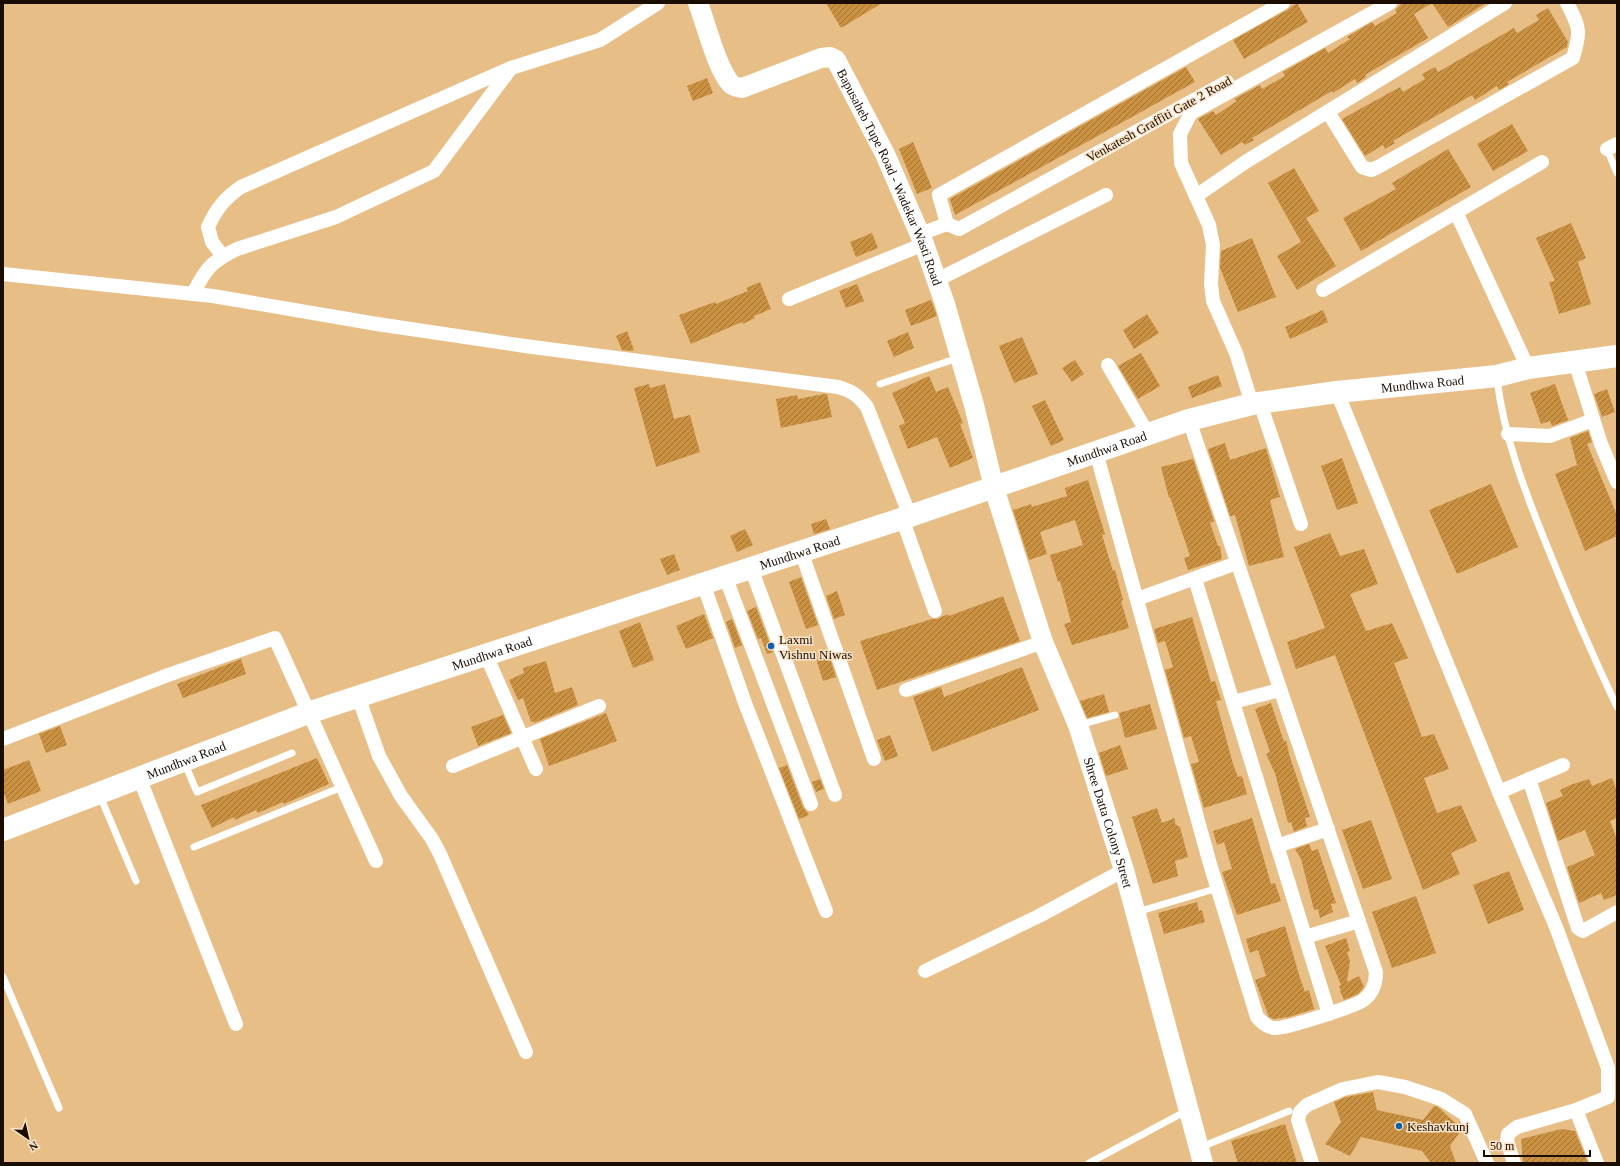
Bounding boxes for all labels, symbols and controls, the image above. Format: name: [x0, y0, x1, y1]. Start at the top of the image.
street label: Bapusaheb Tupe Road - Wadekar Wasti Road: [834, 66, 946, 288]
street label: Venkatesh Graffiti Gate 2 Road: [1084, 73, 1235, 165]
street label: Mundhwa Road: [1380, 372, 1465, 395]
street label: Mundhwa Road: [1065, 428, 1149, 469]
street label: Mundhwa Road: [758, 532, 842, 572]
place label: Laxmi Vishnu Niwas: [779, 632, 852, 662]
street label: Mundhwa Road: [450, 633, 534, 673]
marker: Laxmi Vishnu Niwas: [766, 641, 776, 651]
street label: Mundhwa Road: [144, 738, 228, 782]
street label: Shree Datta Colony Street: [1081, 755, 1136, 890]
north arrow: [8, 1118, 48, 1158]
place label: Keshavkunj: [1407, 1119, 1469, 1134]
marker: Keshavkunj: [1394, 1121, 1404, 1131]
scale bar: [1484, 1132, 1590, 1158]
text: N: [27, 1139, 40, 1154]
text: 50 m: [1490, 1139, 1515, 1153]

